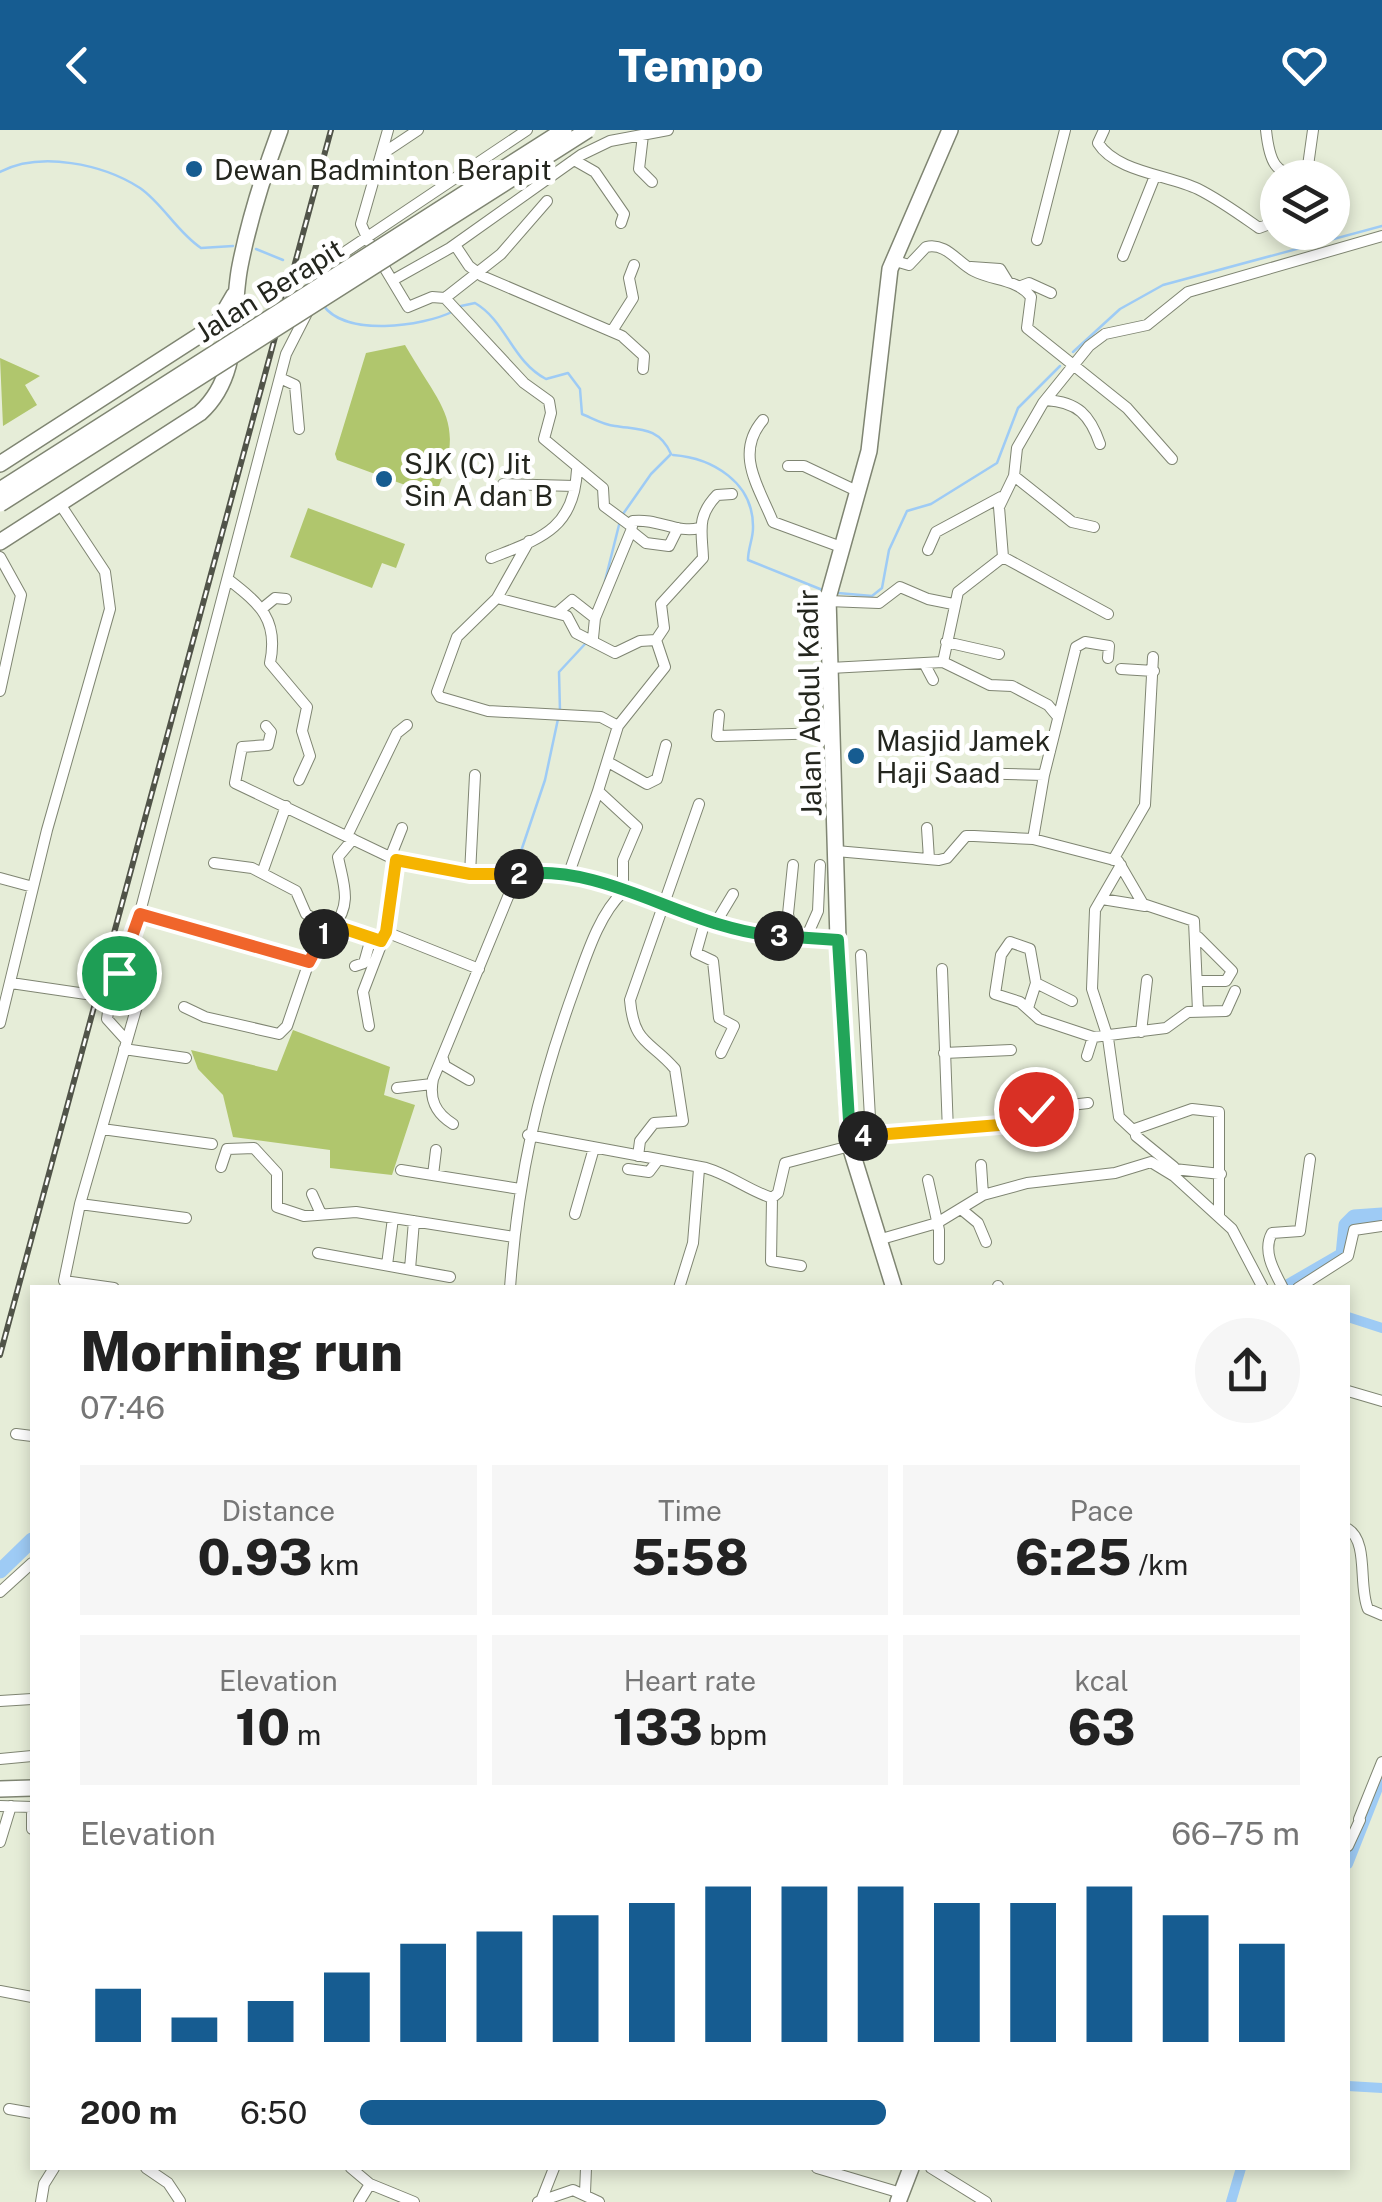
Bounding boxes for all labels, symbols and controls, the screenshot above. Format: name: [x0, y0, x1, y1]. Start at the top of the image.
icon: back: [50, 38, 105, 93]
icon: heart: [1277, 38, 1332, 93]
text: Tempo: [618, 39, 764, 92]
place label: Dewan Badminton Berapit: [214, 153, 552, 186]
marker: Dewan Badminton Berapit: [183, 158, 205, 180]
map controls: [1260, 160, 1350, 250]
button: layers: [1260, 160, 1350, 250]
street label: Jalan Berapit: [189, 231, 349, 349]
place label: SJK (C) Jit Sin A dan B: [404, 447, 553, 512]
marker: SJK (C) Jit Sin A dan B: [373, 468, 395, 490]
street label: Jalan Abdul Kadir: [791, 589, 827, 817]
place label: Masjid Jamek Haji Saad: [876, 724, 1050, 789]
marker: Masjid Jamek Haji Saad: [845, 745, 867, 767]
pin: 2: [494, 849, 544, 899]
text: 2: [510, 857, 528, 890]
pin: 1: [299, 909, 349, 959]
pin: 3: [754, 911, 804, 961]
text: 1: [318, 917, 330, 950]
text: 3: [770, 919, 788, 952]
pin: [77, 931, 162, 1016]
icon: arrive: [92, 946, 147, 1001]
pin: [994, 1067, 1079, 1152]
icon: check: [1009, 1082, 1064, 1137]
pin: 4: [838, 1111, 888, 1161]
text: 4: [854, 1119, 872, 1152]
button: share: [1195, 1318, 1300, 1423]
text: Morning run: [80, 1319, 403, 1383]
text: 07:46: [80, 1389, 165, 1426]
text: Distance: [222, 1494, 335, 1527]
text: Time: [658, 1494, 722, 1527]
text: Pace: [1070, 1494, 1134, 1527]
text: 0.93: [197, 1527, 313, 1586]
text: 5:58: [631, 1527, 749, 1586]
text: 6:25: [1015, 1527, 1132, 1586]
text: km: [313, 1548, 359, 1581]
text: /km: [1132, 1548, 1188, 1581]
text: Elevation: [219, 1664, 338, 1697]
text: Heart rate: [624, 1664, 756, 1697]
text: kcal: [1075, 1664, 1129, 1697]
text: 10: [235, 1697, 290, 1756]
text: 133: [613, 1697, 703, 1756]
text: 63: [1068, 1697, 1136, 1756]
text: m: [290, 1718, 321, 1751]
text: bpm: [703, 1718, 767, 1751]
text: Elevation: [80, 1815, 216, 1852]
text: 66–75 m: [1171, 1815, 1300, 1852]
text: 200 m: [80, 2094, 177, 2131]
text: 6:50: [240, 2094, 307, 2131]

